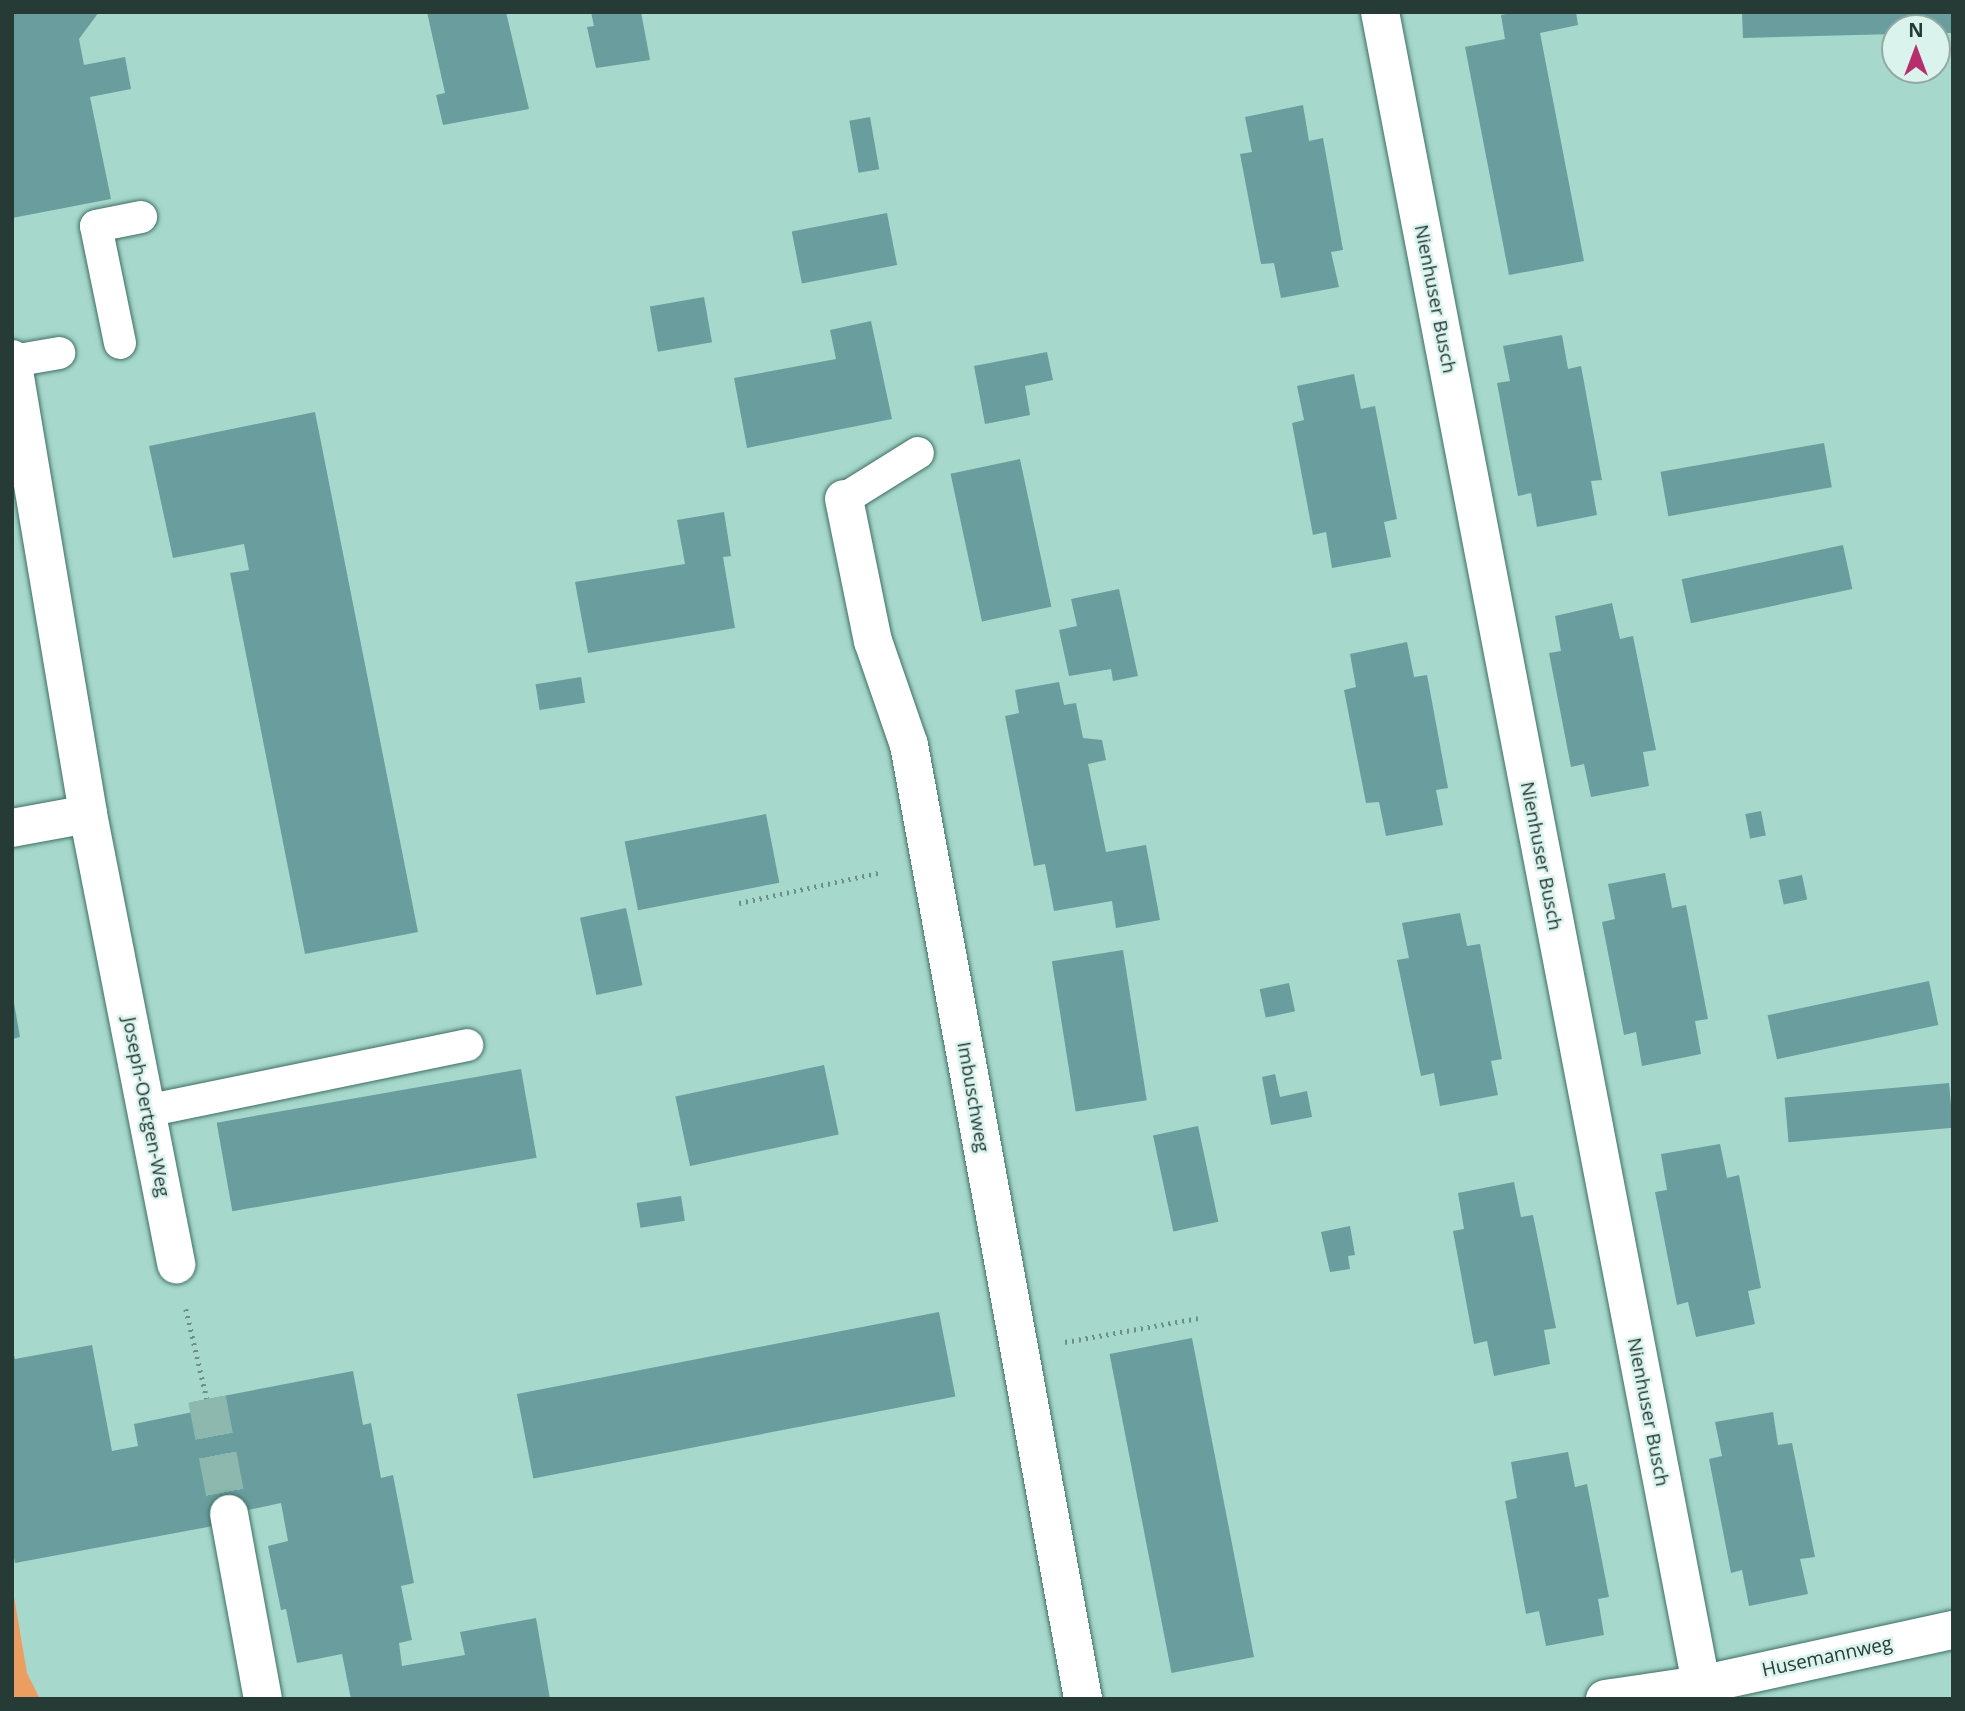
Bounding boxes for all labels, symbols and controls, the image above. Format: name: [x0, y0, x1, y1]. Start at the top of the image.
north arrow: [1881, 14, 1951, 84]
text: N: [1908, 17, 1924, 43]
street label: Nienhuser Busch: [1409, 223, 1461, 375]
street label: Nienhuser Busch: [1515, 780, 1567, 932]
street label: Joseph-Oertgen-Weg: [117, 1015, 175, 1199]
street label: Imbuschweg: [952, 1040, 994, 1154]
street label: Nienhuser Busch: [1622, 1336, 1674, 1488]
street label: Husemannweg: [1760, 1632, 1894, 1682]

